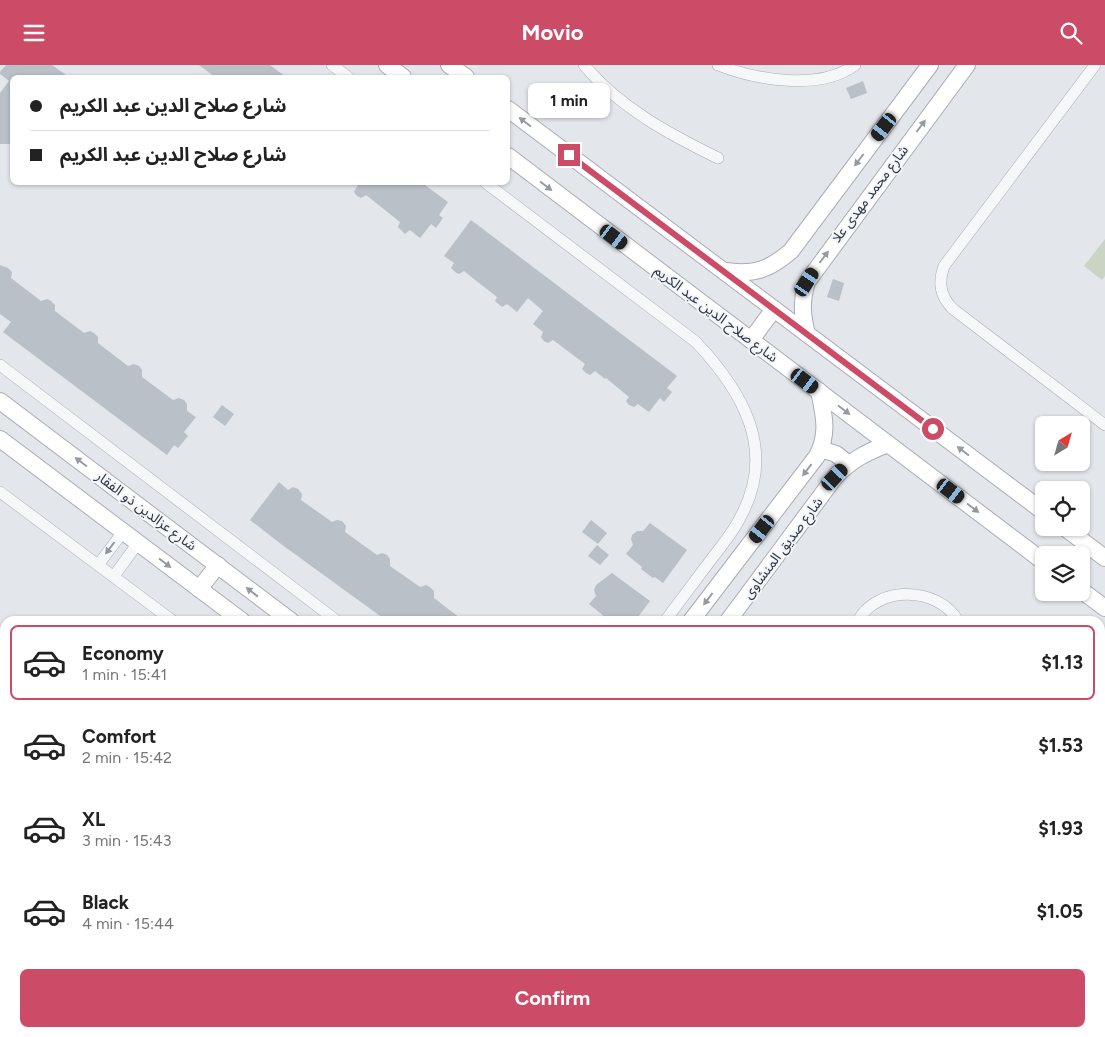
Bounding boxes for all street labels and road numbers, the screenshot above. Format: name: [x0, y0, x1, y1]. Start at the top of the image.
street label: شارع محمد مهدى علا: [828, 142, 914, 247]
street label: شارع صلاح الدين عبد الكريم: [650, 262, 781, 368]
street label: شارع عزالدين ذو الفقار: [90, 467, 200, 556]
street label: شارع صديق المنشاوى: [739, 494, 828, 603]

